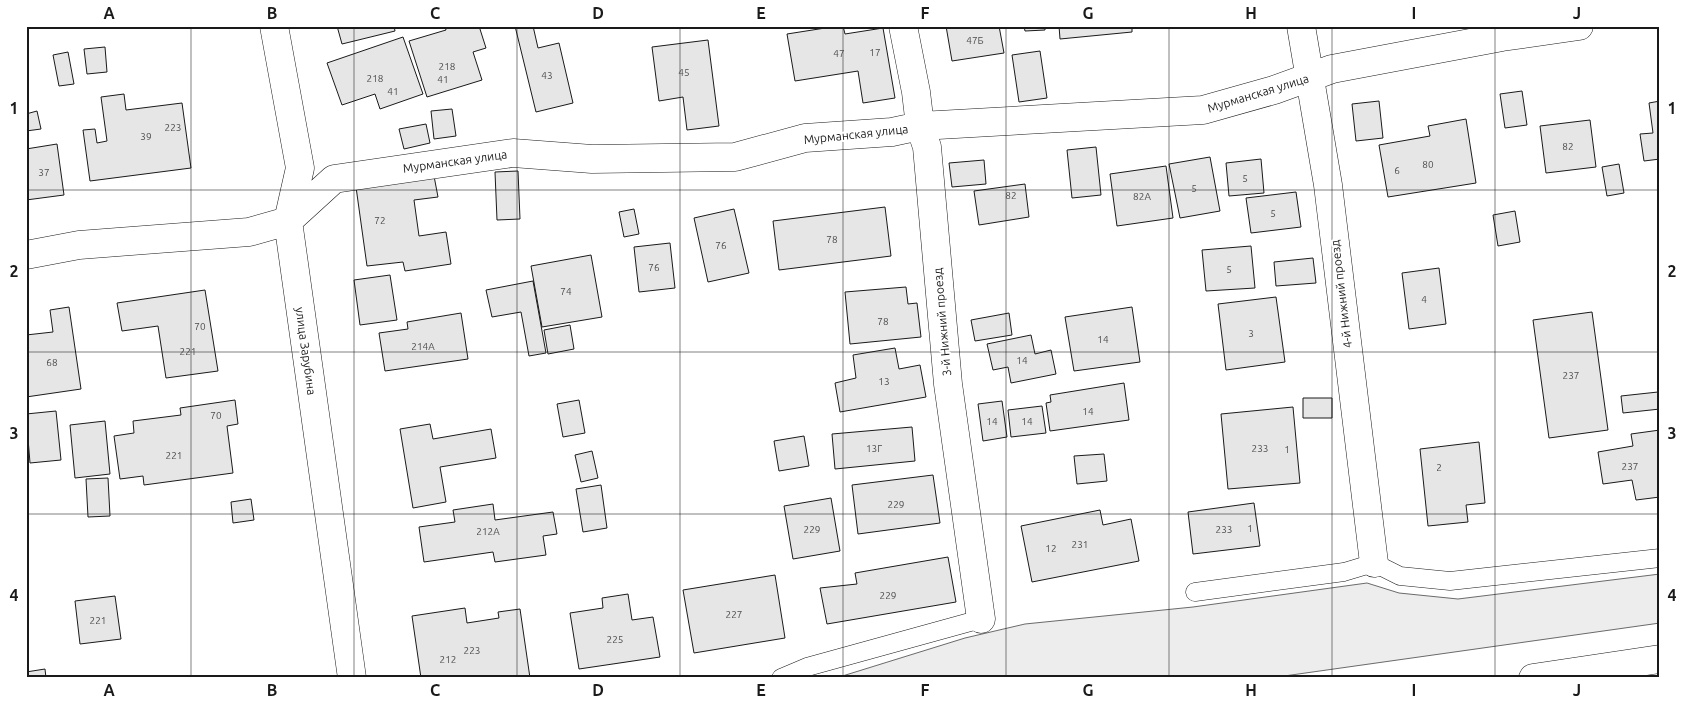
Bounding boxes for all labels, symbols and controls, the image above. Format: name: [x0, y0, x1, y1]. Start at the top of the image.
text: A: [103, 4, 115, 22]
text: B: [267, 4, 277, 22]
text: C: [430, 4, 440, 22]
text: D: [592, 4, 604, 22]
text: E: [756, 4, 766, 22]
text: F: [921, 4, 930, 22]
text: G: [1082, 4, 1094, 22]
text: H: [1245, 4, 1257, 22]
text: I: [1412, 4, 1416, 22]
text: J: [1573, 4, 1581, 22]
house number: 47Б: [966, 35, 984, 46]
house number: 17: [869, 47, 881, 58]
house number: 47: [833, 48, 845, 59]
house number: 218: [439, 61, 456, 72]
house number: 45: [678, 67, 690, 78]
house number: 43: [541, 70, 553, 81]
street label: Мурманская улица: [1206, 71, 1310, 115]
house number: 218: [367, 73, 384, 84]
house number: 41: [437, 74, 449, 85]
house number: 41: [387, 86, 399, 97]
text: 1: [9, 99, 19, 117]
text: 1: [1667, 99, 1677, 117]
house number: 223: [165, 122, 181, 133]
street label: Мурманская улица: [803, 122, 909, 146]
house number: 39: [140, 131, 152, 142]
house number: 82: [1562, 141, 1574, 152]
street label: Мурманская улица: [402, 147, 508, 175]
house number: 80: [1422, 159, 1434, 170]
house number: 6: [1394, 165, 1400, 176]
house number: 37: [38, 167, 50, 178]
house number: 5: [1242, 173, 1248, 184]
house number: 5: [1191, 183, 1197, 194]
house number: 82: [1005, 190, 1017, 201]
house number: 82А: [1133, 191, 1151, 202]
house number: 5: [1270, 208, 1276, 219]
house number: 72: [374, 215, 386, 226]
house number: 78: [826, 234, 838, 245]
street label: 4-й Нижний проезд: [1328, 239, 1354, 349]
house number: 76: [715, 240, 727, 251]
text: 2: [9, 262, 19, 280]
house number: 76: [648, 262, 660, 273]
text: 2: [1667, 262, 1677, 280]
house number: 5: [1226, 264, 1232, 275]
street label: 3-й Нижний проезд: [931, 267, 953, 377]
house number: 74: [560, 286, 572, 297]
house number: 4: [1421, 294, 1427, 305]
street label: улица Зарубина: [293, 306, 319, 396]
house number: 78: [877, 316, 889, 327]
house number: 70: [194, 321, 206, 332]
house number: 3: [1248, 328, 1254, 339]
house number: 14: [1097, 334, 1109, 345]
house number: 214А: [411, 341, 435, 352]
house number: 221: [180, 346, 196, 357]
house number: 14: [1016, 355, 1028, 366]
house number: 68: [46, 357, 58, 368]
house number: 237: [1563, 370, 1579, 381]
house number: 13: [878, 376, 890, 387]
house number: 14: [1082, 406, 1094, 417]
house number: 70: [210, 410, 222, 421]
house number: 14: [986, 416, 998, 427]
house number: 14: [1021, 416, 1033, 427]
text: 3: [9, 424, 19, 442]
text: 3: [1667, 424, 1677, 442]
house number: 13Г: [866, 443, 882, 454]
house number: 233: [1252, 443, 1268, 454]
house number: 1: [1284, 444, 1290, 455]
house number: 221: [166, 450, 182, 461]
house number: 237: [1622, 461, 1638, 472]
house number: 2: [1436, 462, 1442, 473]
house number: 229: [888, 499, 904, 510]
house number: 1: [1247, 523, 1253, 534]
house number: 229: [804, 524, 820, 535]
house number: 233: [1216, 524, 1232, 535]
house number: 212А: [476, 526, 500, 537]
house number: 231: [1072, 539, 1088, 550]
house number: 12: [1045, 543, 1057, 554]
text: 4: [9, 586, 19, 604]
text: 4: [1667, 586, 1677, 604]
house number: 229: [880, 590, 896, 601]
house number: 227: [726, 609, 742, 620]
house number: 221: [90, 615, 106, 626]
house number: 225: [607, 634, 623, 645]
house number: 223: [464, 645, 480, 656]
house number: 212: [440, 654, 456, 665]
text: A: [103, 681, 115, 699]
text: B: [267, 681, 277, 699]
text: C: [430, 681, 440, 699]
text: D: [592, 681, 604, 699]
text: E: [756, 681, 766, 699]
text: F: [921, 681, 930, 699]
text: G: [1082, 681, 1094, 699]
text: H: [1245, 681, 1257, 699]
text: I: [1412, 681, 1416, 699]
text: J: [1573, 681, 1581, 699]

